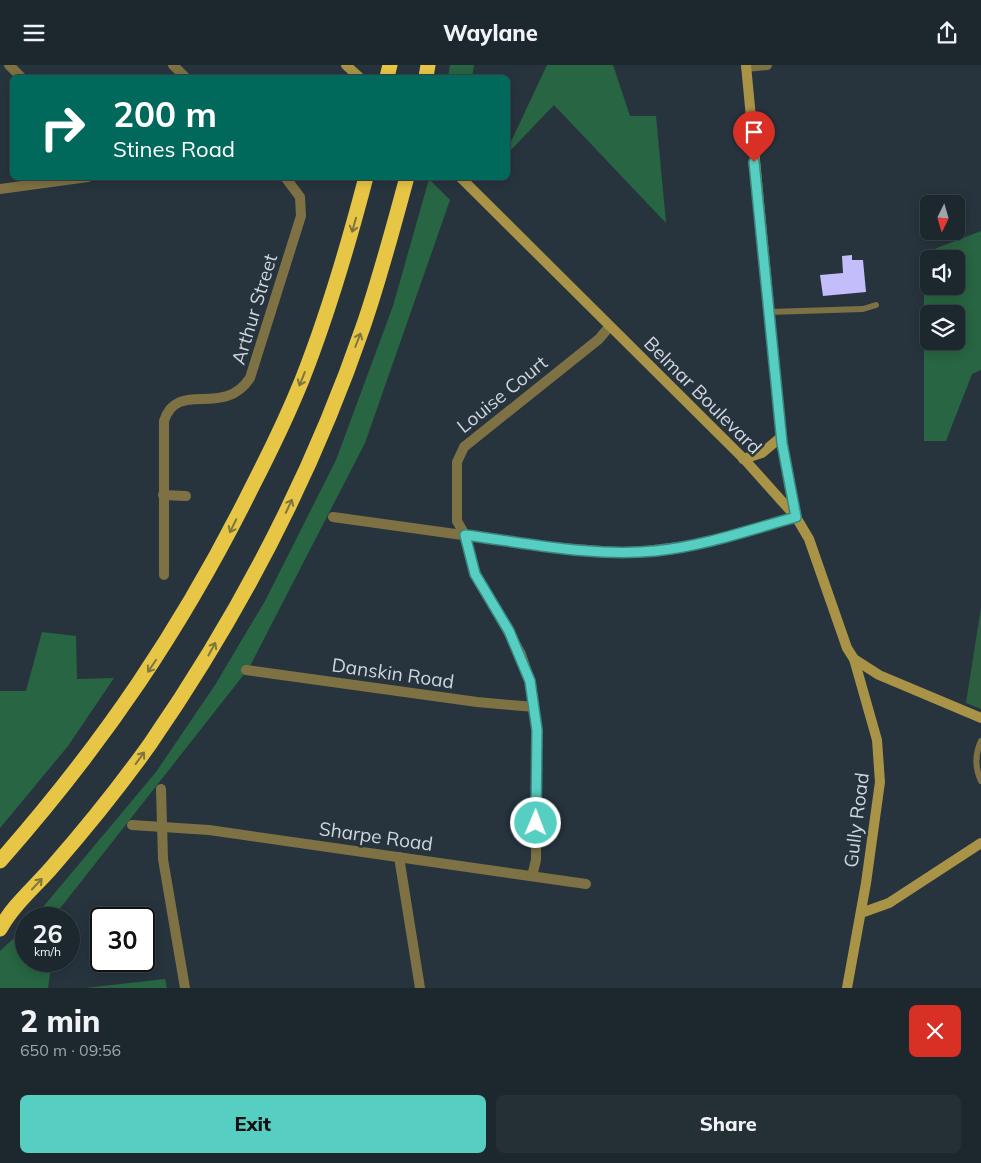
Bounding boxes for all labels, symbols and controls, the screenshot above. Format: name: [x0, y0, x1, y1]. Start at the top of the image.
icon: menu: [20, 19, 48, 47]
text: Waylane: [443, 19, 538, 47]
icon: share: [933, 19, 961, 47]
text: 200 m: [113, 92, 217, 136]
icon: right: [30, 95, 95, 160]
pin: [733, 111, 775, 162]
icon: arrive: [740, 118, 768, 146]
text: Stines Road: [113, 135, 235, 163]
north arrow: [920, 195, 965, 240]
map controls: [920, 195, 965, 350]
one-way arrow: [348, 216, 358, 232]
street label: Arthur Street: [226, 250, 282, 367]
button: sound: [920, 250, 965, 295]
button: layers: [920, 305, 965, 350]
street label: Belmar Boulevard: [639, 331, 767, 459]
one-way arrow: [354, 333, 363, 349]
street label: Louise Court: [452, 350, 552, 438]
one-way arrow: [297, 371, 306, 386]
one-way arrow: [284, 499, 294, 514]
one-way arrow: [228, 518, 238, 533]
one-way arrow: [207, 643, 217, 657]
street label: Danskin Road: [330, 653, 456, 693]
one-way arrow: [147, 659, 157, 673]
one-way arrow: [134, 752, 145, 765]
street label: Gully Road: [838, 771, 874, 869]
position arrow: [509, 796, 561, 848]
street label: Sharpe Road: [318, 816, 434, 856]
one-way arrow: [31, 877, 43, 890]
speed limit sign: 30: [90, 907, 155, 972]
text: 26: [32, 918, 63, 949]
text: km/h: [34, 944, 61, 959]
text: 2 min: [20, 1002, 100, 1040]
button: close: [909, 1005, 961, 1057]
text: 650 m · 09:56: [20, 1040, 121, 1060]
button: Exit: [20, 1095, 486, 1153]
button: Share: [496, 1095, 961, 1153]

